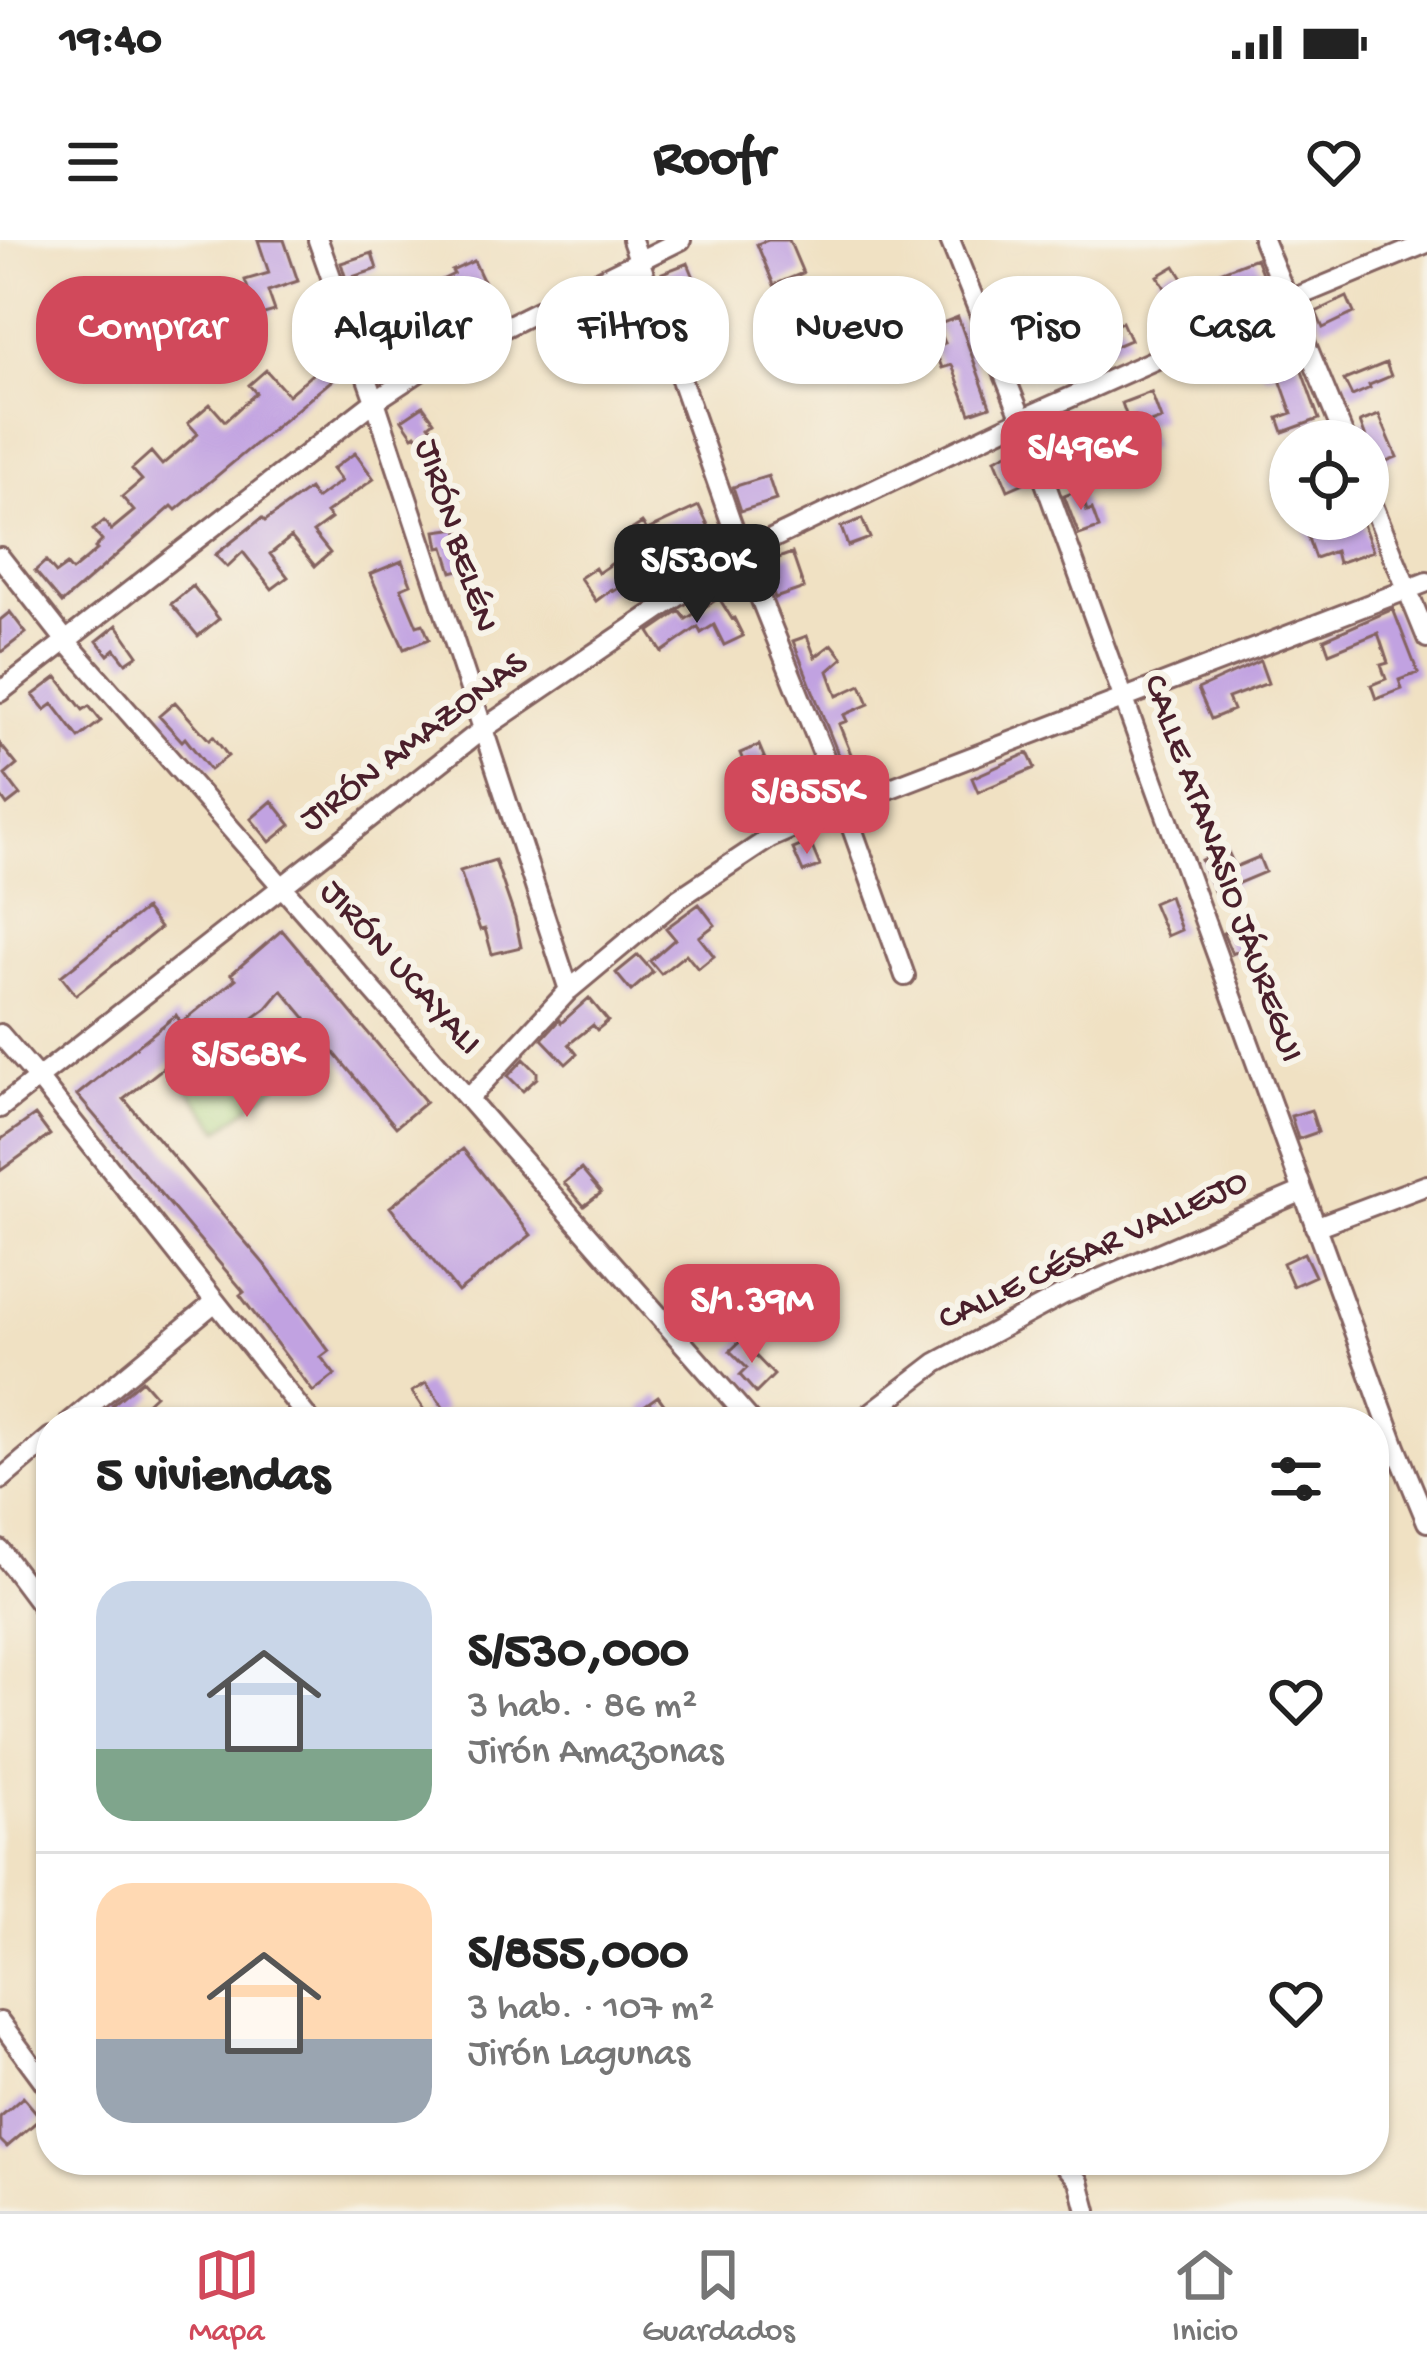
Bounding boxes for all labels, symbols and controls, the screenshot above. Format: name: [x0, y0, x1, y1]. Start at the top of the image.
text: 19:40: [60, 16, 162, 69]
icon: menu: [60, 129, 126, 195]
icon: heart: [1301, 129, 1367, 195]
text: Roofr: [654, 130, 774, 194]
chip: Comprar: [36, 276, 268, 384]
chip: Alquilar: [292, 276, 512, 384]
chip: Filtros: [536, 276, 729, 384]
chip: Nuevo: [753, 276, 946, 384]
chip: Piso: [970, 276, 1123, 384]
chip: Casa: [1147, 276, 1316, 384]
pin: S/496K: [983, 411, 1179, 513]
map controls: [1269, 420, 1389, 540]
button: locate: [1269, 420, 1389, 540]
text: S/496K: [1028, 427, 1134, 473]
street label: JIRÓN BELÉN: [403, 434, 505, 638]
pin: S/530K: [599, 524, 795, 626]
text: S/530K: [641, 540, 753, 586]
street label: JIRÓN AMAZONAS: [293, 643, 538, 843]
street label: CALLE ATANASIO JÁUREGUI: [1131, 669, 1311, 1069]
pin: S/855K: [709, 755, 905, 857]
text: S/855K: [751, 771, 863, 817]
street label: JIRÓN UCAYALI: [309, 872, 489, 1066]
pin: S/568K: [149, 1018, 345, 1120]
text: S/568K: [192, 1034, 302, 1080]
street label: CALLE CÉSAR VALLEJO: [933, 1161, 1255, 1343]
pin: S/1.39M: [641, 1264, 863, 1366]
text: S/1.39M: [691, 1280, 813, 1326]
icon: filters: [1263, 1446, 1329, 1512]
text: 5 viviendas: [96, 1449, 330, 1509]
text: S/530,000: [468, 1625, 689, 1685]
icon: home: [192, 1629, 336, 1773]
icon: heart: [1263, 1668, 1329, 1734]
text: 3 hab. · 86 m²: [468, 1685, 697, 1731]
text: Jirón Amazonas: [468, 1731, 723, 1777]
text: S/855,000: [468, 1927, 688, 1987]
icon: home: [192, 1931, 336, 2075]
icon: heart: [1263, 1970, 1329, 2036]
text: 3 hab. · 107 m²: [468, 1987, 714, 2033]
text: Jirón Lagunas: [468, 2033, 690, 2079]
tab: Mapa: [189, 2242, 265, 2352]
tab: Guardados: [642, 2242, 795, 2352]
tab: Inicio: [1172, 2242, 1238, 2352]

